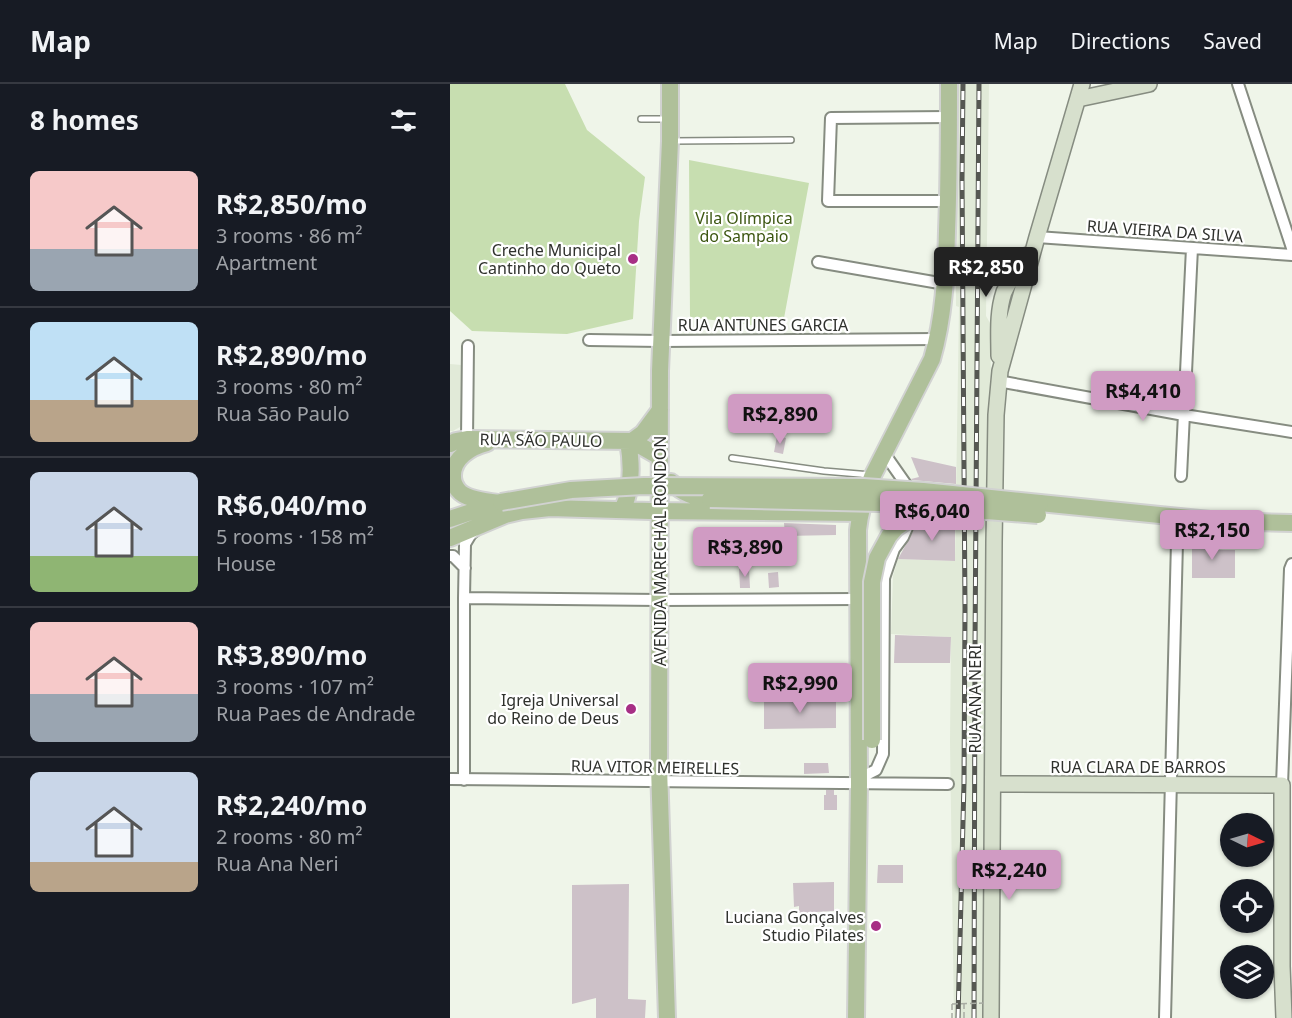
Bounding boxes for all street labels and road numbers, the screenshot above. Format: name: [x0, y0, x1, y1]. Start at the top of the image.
street label: RUA VIEIRA DA SILVA: [1086, 215, 1245, 247]
street label: RUA ANTUNES GARCIA: [678, 314, 849, 336]
street label: RUA SÃO PAULO: [480, 428, 602, 452]
street label: AVENIDA MARECHAL RONDON: [649, 436, 671, 666]
street label: RUA ANA NERI: [964, 644, 986, 754]
street label: RUA VITOR MEIRELLES: [571, 755, 739, 779]
street label: RUA CLARA DE BARROS: [1050, 756, 1226, 778]

